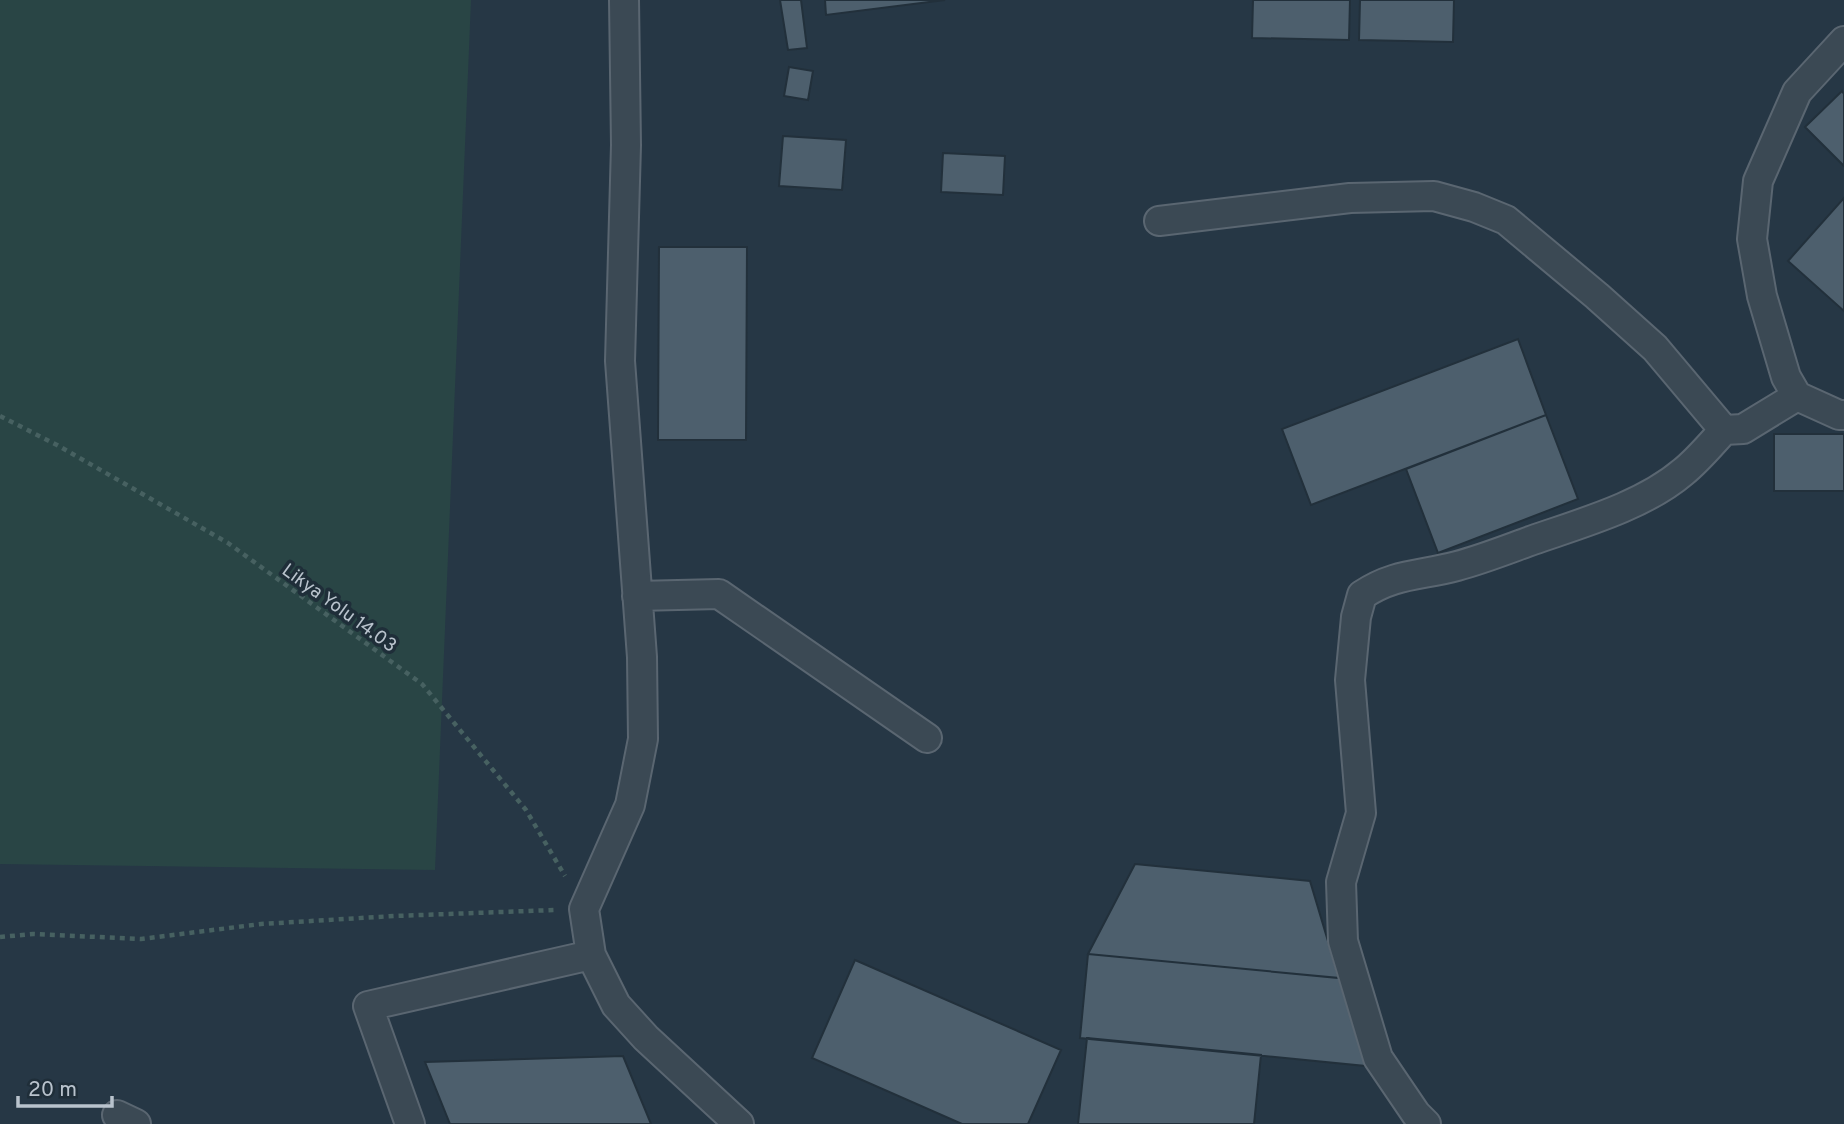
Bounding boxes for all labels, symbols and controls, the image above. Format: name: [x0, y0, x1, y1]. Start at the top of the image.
street label: Likya Yolu 14.03: [277, 559, 401, 658]
scale bar: [18, 1064, 112, 1108]
text: 20 m: [28, 1077, 77, 1104]

